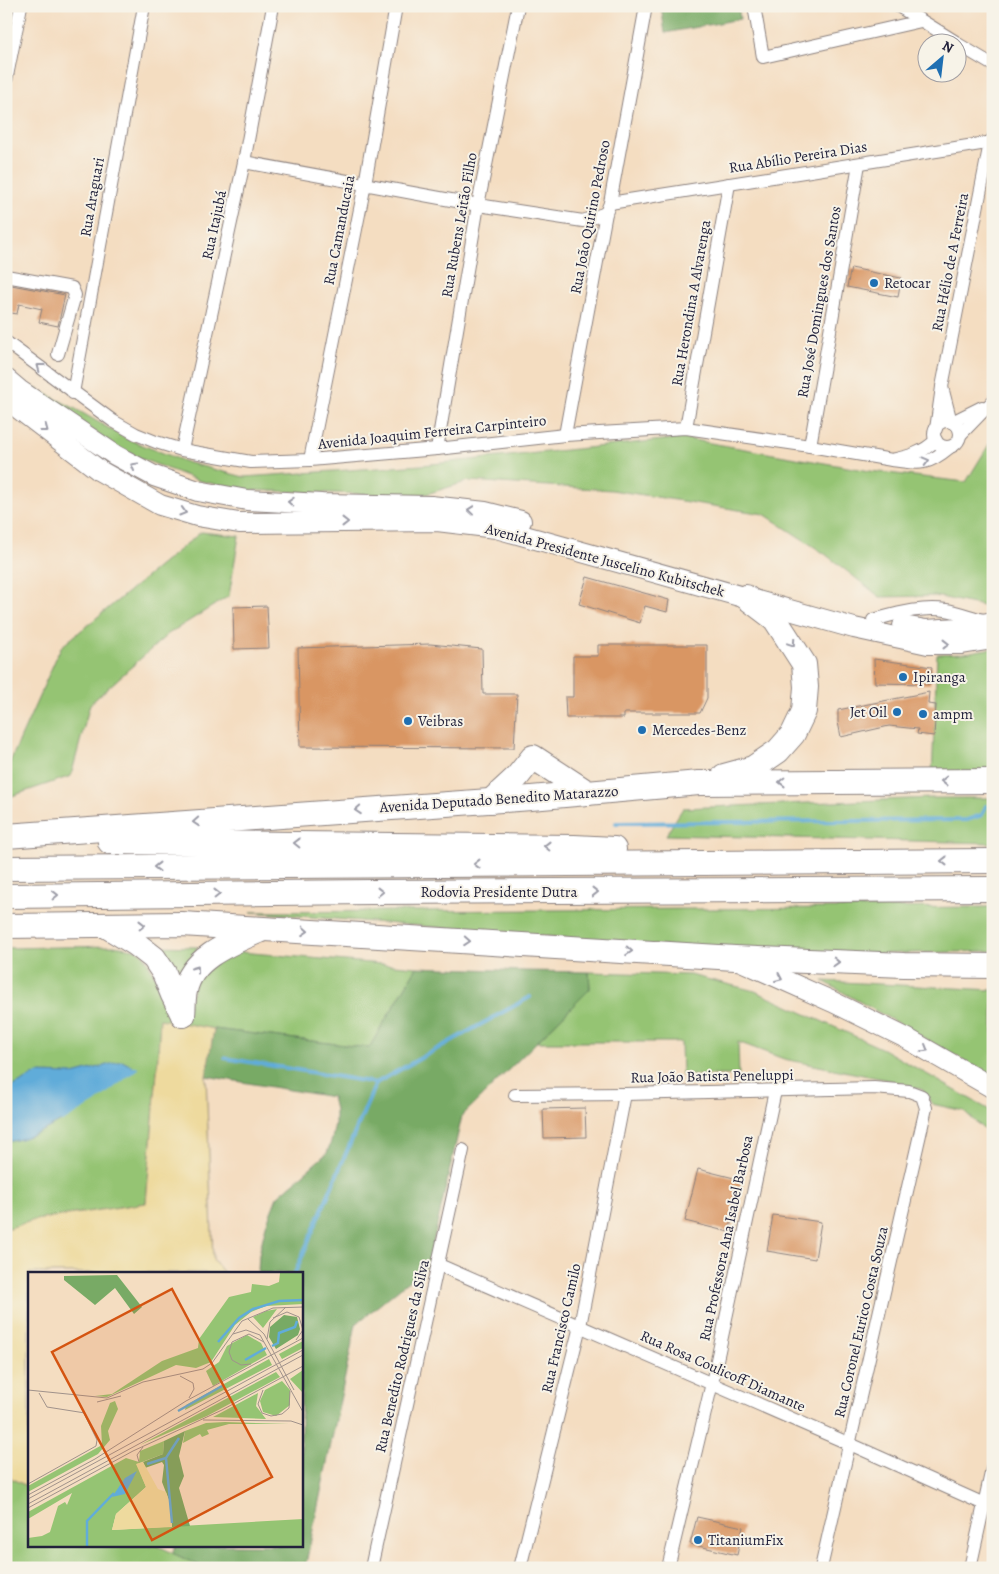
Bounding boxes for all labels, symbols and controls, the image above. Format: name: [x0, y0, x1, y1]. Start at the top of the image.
north arrow: [916, 32, 966, 82]
text: N: [939, 36, 957, 58]
street label: Rua Abílio Pereira Dias: [727, 136, 869, 178]
street label: Rua João Quirino Pedroso: [565, 138, 615, 296]
street label: Rua Rubens Leitão Filho: [436, 151, 482, 299]
street label: Rua Araguari: [75, 156, 109, 238]
street label: Rua Camanducaia: [319, 173, 359, 287]
street label: Rua Itajubá: [197, 188, 231, 262]
street label: Rua Hélio de A Ferreira: [927, 191, 973, 333]
street label: Rua José Domingues dos Santos: [792, 205, 846, 399]
street label: Rua Herondina A Alvarenga: [667, 218, 715, 388]
place label: Retocar: [884, 273, 931, 293]
marker: Retocar: [868, 277, 880, 289]
one-way arrow: [36, 364, 45, 373]
street label: Avenida Joaquim Ferreira Carpinteiro: [316, 410, 547, 454]
one-way arrow: [39, 423, 49, 432]
one-way arrow: [921, 457, 930, 467]
one-way arrow: [131, 462, 140, 472]
one-way arrow: [287, 497, 295, 508]
one-way arrow: [466, 505, 474, 516]
one-way arrow: [179, 507, 187, 517]
one-way arrow: [341, 517, 349, 527]
street label: Avenida Presidente Juscelino Kubitschek: [482, 518, 727, 602]
one-way arrow: [786, 638, 795, 647]
one-way arrow: [943, 639, 951, 649]
place label: Ipiranga: [913, 667, 966, 687]
marker: Ipiranga: [897, 671, 909, 683]
place label: Jet Oil: [850, 702, 887, 722]
place label: ampm: [933, 704, 973, 724]
marker: Jet Oil: [891, 706, 903, 718]
marker: ampm: [917, 708, 929, 720]
place label: Veibras: [417, 711, 463, 731]
marker: Veibras: [402, 715, 414, 727]
place label: Mercedes-Benz: [652, 720, 746, 740]
marker: Mercedes-Benz: [636, 724, 648, 736]
one-way arrow: [940, 776, 948, 786]
one-way arrow: [777, 777, 785, 787]
street label: Avenida Deputado Benedito Matarazzo: [378, 781, 619, 817]
one-way arrow: [353, 804, 361, 815]
one-way arrow: [191, 816, 199, 827]
one-way arrow: [293, 838, 301, 849]
one-way arrow: [543, 841, 550, 851]
one-way arrow: [940, 856, 948, 866]
one-way arrow: [472, 859, 480, 870]
one-way arrow: [152, 862, 160, 872]
street label: Rodovia Presidente Dutra: [421, 882, 577, 902]
one-way arrow: [376, 887, 384, 897]
one-way arrow: [592, 887, 599, 897]
one-way arrow: [214, 889, 222, 899]
one-way arrow: [51, 890, 59, 901]
one-way arrow: [139, 919, 147, 930]
one-way arrow: [301, 925, 309, 936]
one-way arrow: [463, 936, 471, 947]
one-way arrow: [625, 946, 633, 957]
one-way arrow: [832, 957, 840, 967]
one-way arrow: [190, 965, 199, 975]
one-way arrow: [774, 971, 783, 982]
one-way arrow: [920, 1043, 929, 1053]
street label: Rua João Batista Peneluppi: [630, 1065, 794, 1087]
street label: Rua Professora Ana Isabel Barbosa: [694, 1133, 758, 1343]
street label: Rua Coronel Eurico Costa Souza: [829, 1224, 893, 1420]
street label: Rua Benedito Rodrigues da Silva: [370, 1257, 434, 1455]
street label: Rua Francisco Camilo: [536, 1261, 586, 1395]
inset map: [28, 1272, 302, 1546]
street label: Rua Rosa Coulicoff Diamante: [637, 1326, 809, 1417]
place label: TitaniumFix: [708, 1530, 783, 1550]
marker: TitaniumFix: [692, 1534, 704, 1546]

